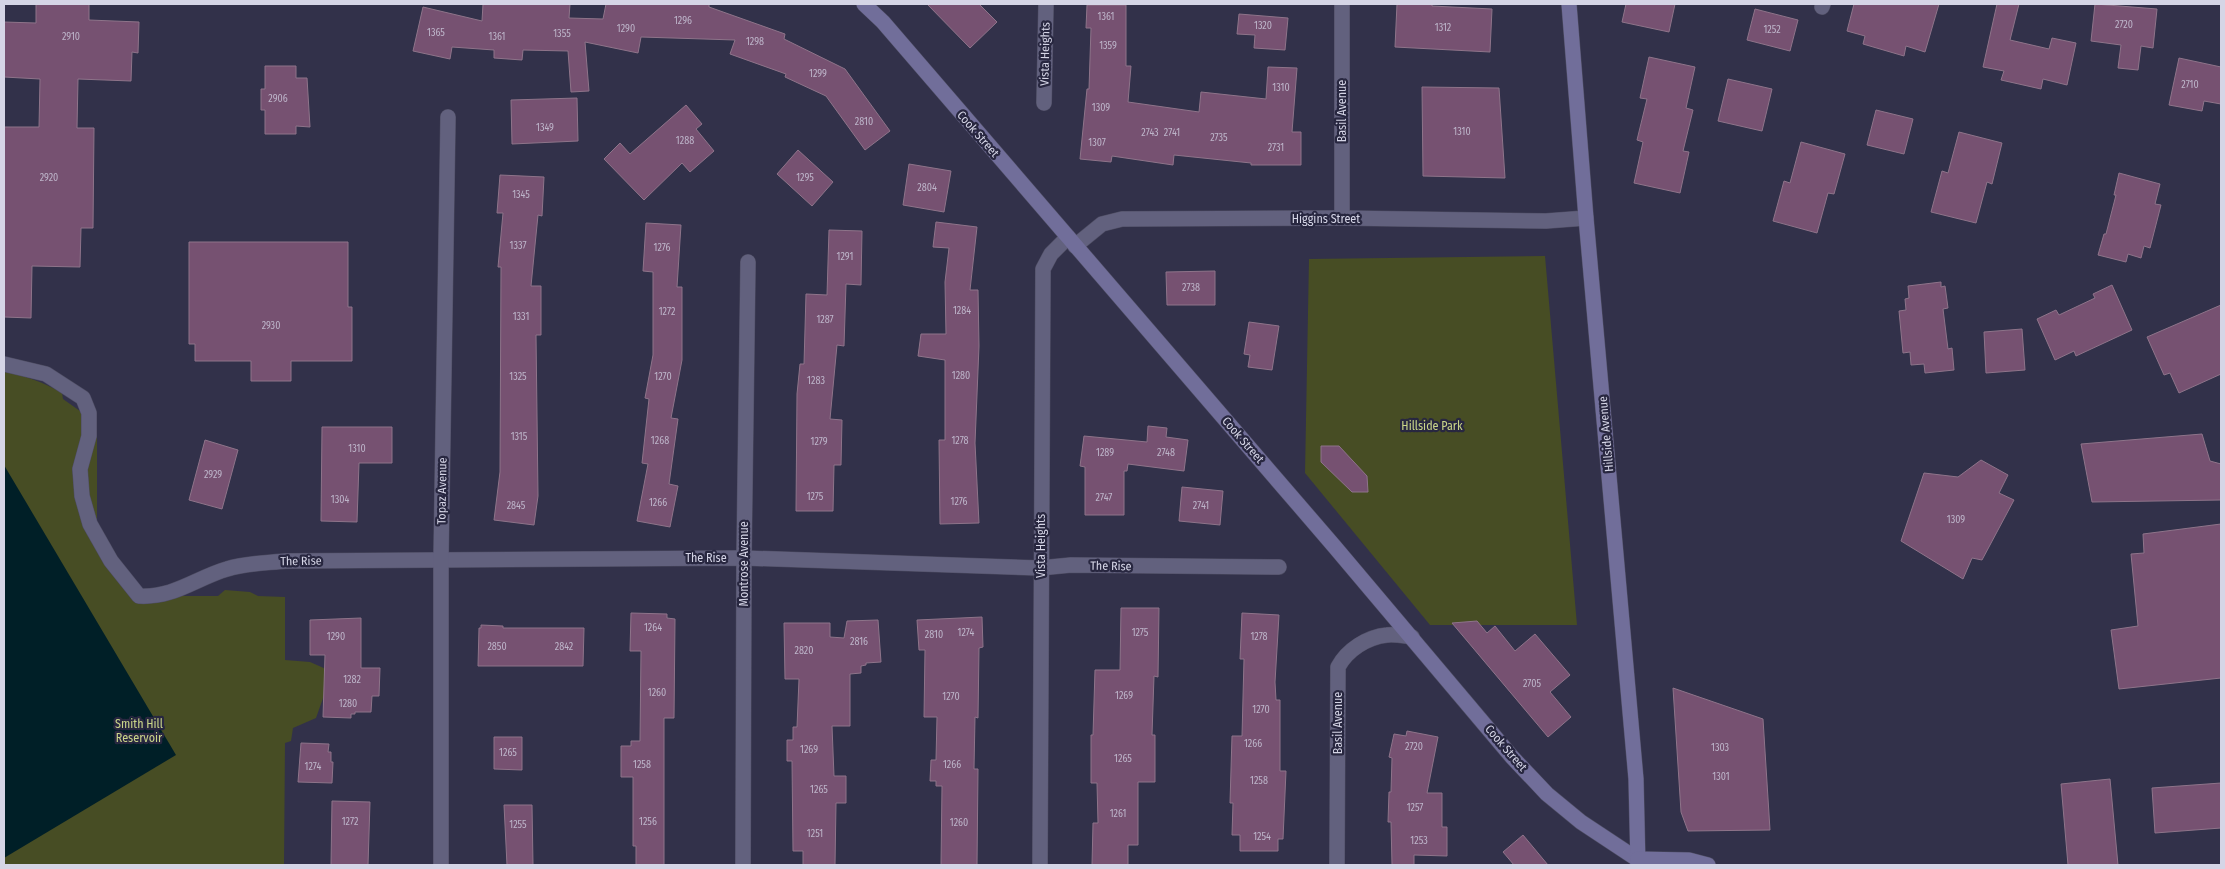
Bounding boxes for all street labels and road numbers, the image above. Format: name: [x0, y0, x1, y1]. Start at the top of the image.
street label: Vista Heights: [1037, 22, 1053, 86]
street label: Basil Avenue: [1335, 80, 1349, 142]
street label: Cook Street: [954, 108, 1002, 160]
street label: Higgins Street: [1292, 212, 1360, 226]
street label: Hillside Avenue: [1596, 395, 1616, 472]
street label: Cook Street: [1219, 414, 1267, 466]
street label: Topaz Avenue: [434, 457, 450, 525]
street label: Vista Heights: [1034, 514, 1048, 578]
street label: Montrose Avenue: [737, 521, 751, 607]
street label: The Rise: [685, 551, 727, 565]
street label: The Rise: [280, 554, 322, 568]
street label: The Rise: [1090, 559, 1132, 573]
street label: Basil Avenue: [1331, 692, 1345, 754]
street label: Cook Street: [1482, 722, 1530, 774]

